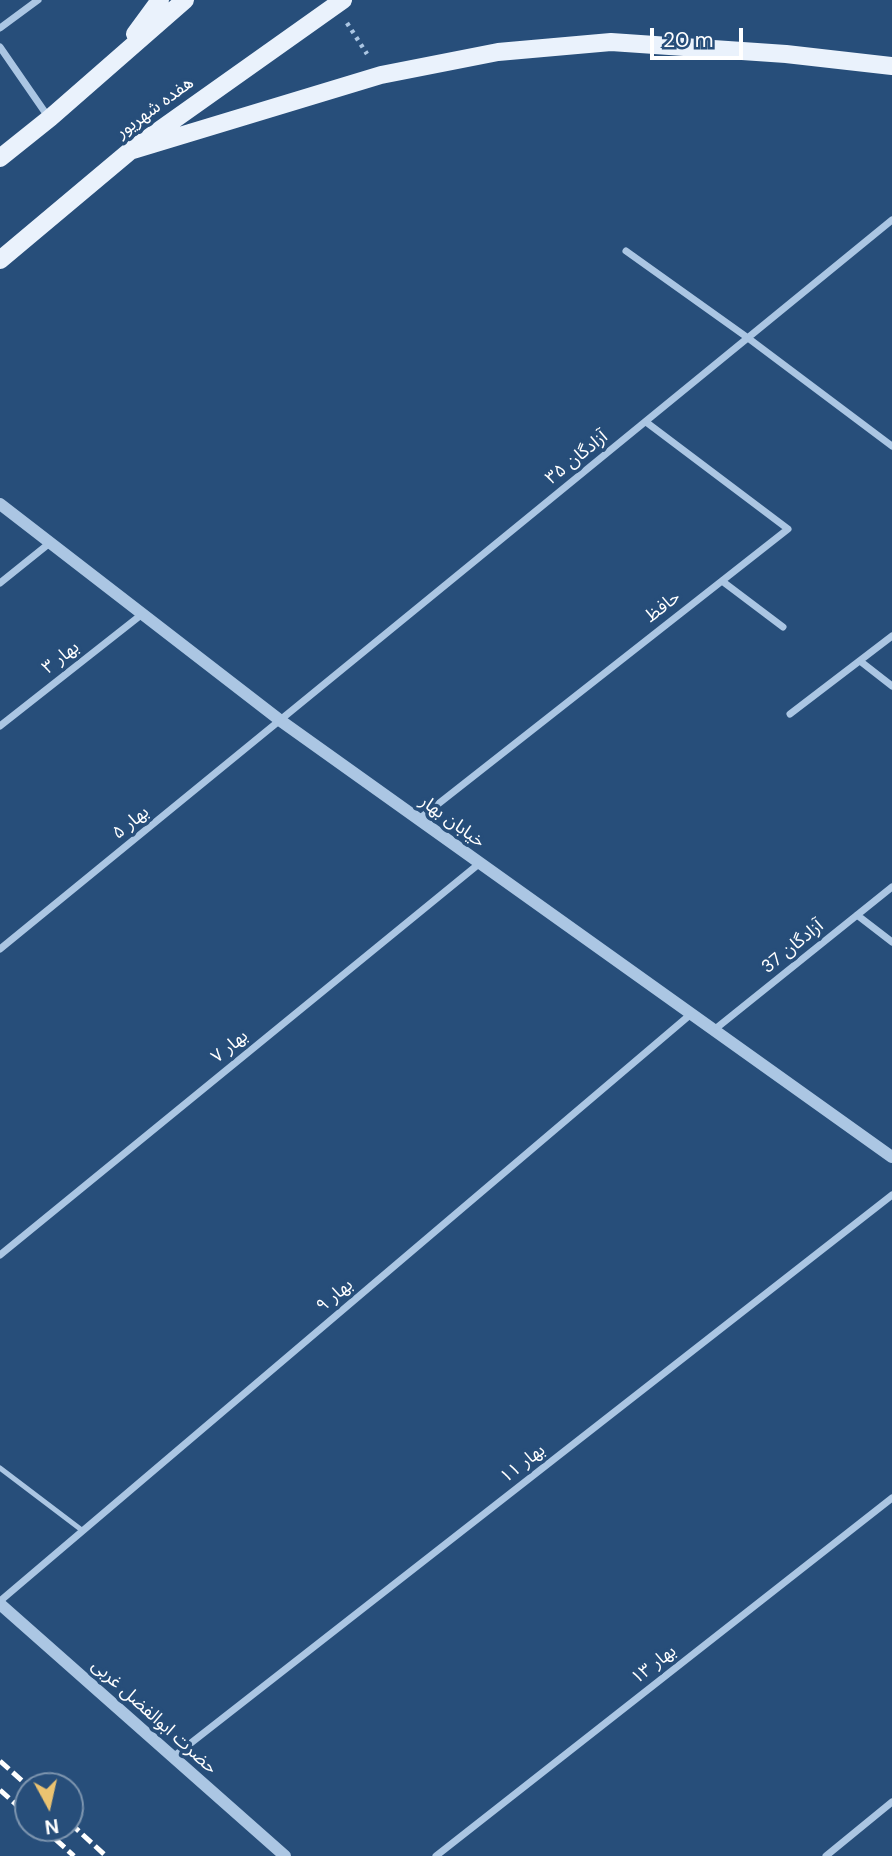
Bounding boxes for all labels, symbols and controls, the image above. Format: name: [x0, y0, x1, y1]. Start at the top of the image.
scale bar: [654, 14, 747, 58]
text: 20 m: [663, 26, 714, 54]
street label: هفده شهریور: [112, 72, 198, 144]
street label: آزادگان ۳۵: [542, 426, 612, 490]
street label: حافظ: [641, 587, 685, 627]
street label: بهار ۳: [38, 637, 84, 679]
street label: خیابان بهار: [415, 791, 489, 853]
street label: بهار ۵: [108, 802, 154, 844]
street label: آزادگان 37: [758, 916, 828, 978]
street label: بهار ۷: [207, 1026, 253, 1068]
street label: بهار ۹: [312, 1275, 358, 1317]
street label: بهار ۱۱: [496, 1440, 550, 1488]
street label: بهار ۱۳: [627, 1641, 681, 1689]
street label: حضرت ابوالفضل غربی: [87, 1655, 221, 1779]
north arrow: [14, 1772, 84, 1842]
text: N: [43, 1813, 60, 1840]

